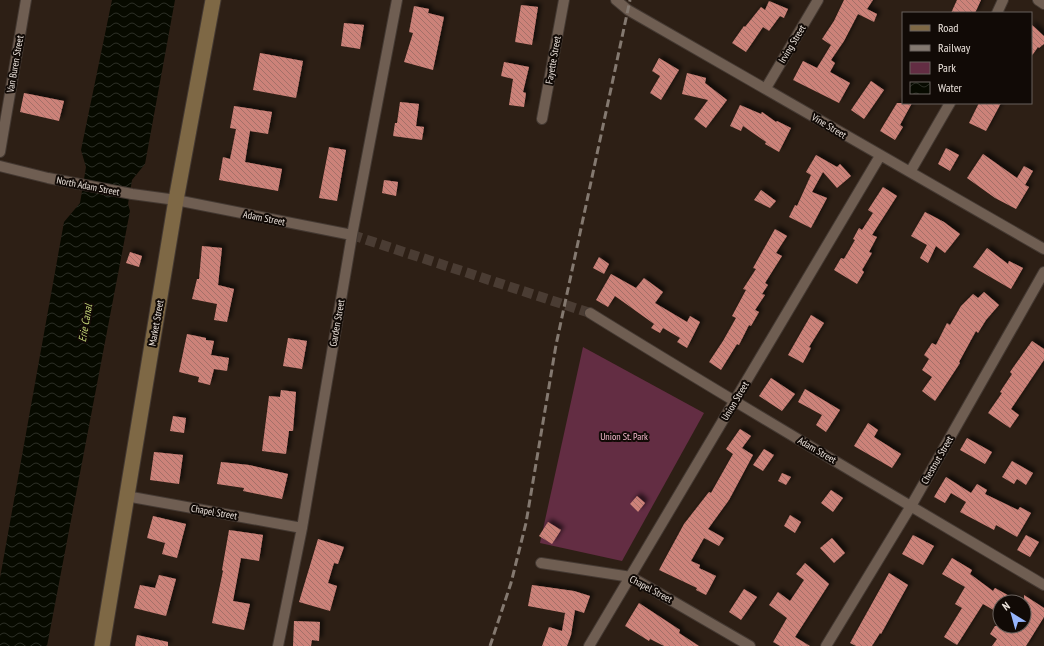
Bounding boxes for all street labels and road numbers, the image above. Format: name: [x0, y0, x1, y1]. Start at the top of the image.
street label: Irving Street: [775, 22, 809, 66]
street label: Van Buren Street: [3, 34, 26, 95]
street label: Fayette Street: [542, 35, 564, 85]
street label: Vine Street: [808, 110, 849, 142]
street label: North Adam Street: [55, 174, 121, 199]
street label: Adam Street: [242, 208, 286, 228]
street label: Garden Street: [326, 298, 348, 347]
street label: Market Street: [146, 299, 166, 347]
street label: Union Street: [718, 379, 752, 423]
street label: Chestnut Street: [918, 433, 956, 486]
street label: Adam Street: [795, 434, 839, 466]
street label: Chapel Street: [190, 502, 238, 522]
street label: Chapel Street: [627, 572, 675, 606]

